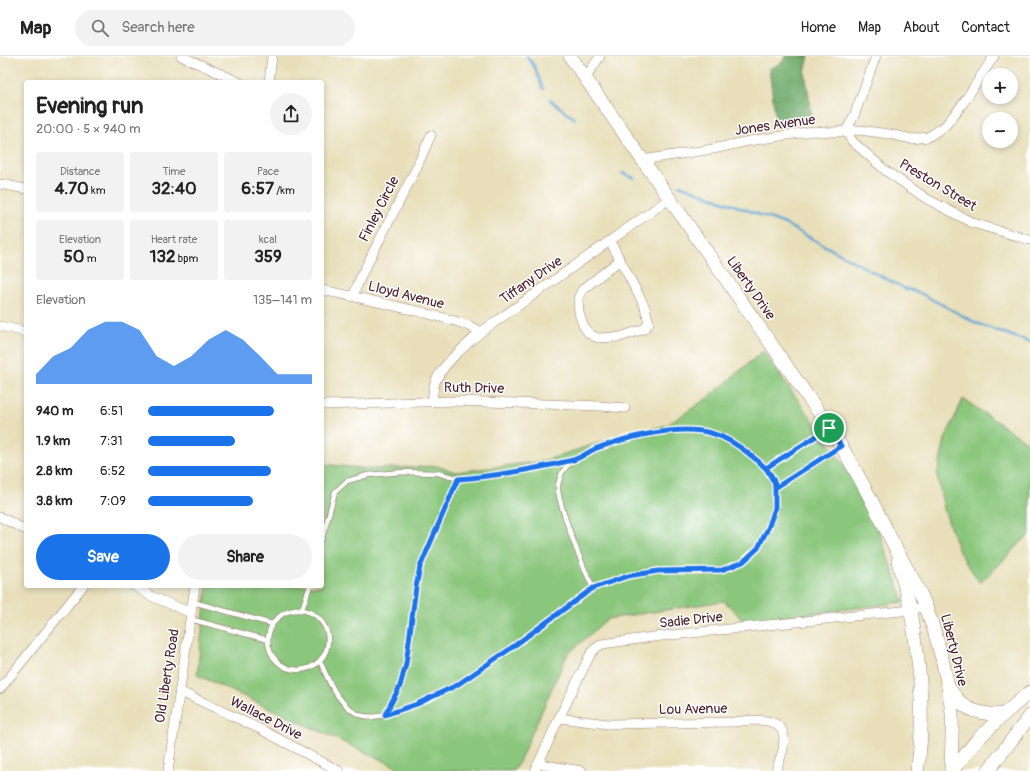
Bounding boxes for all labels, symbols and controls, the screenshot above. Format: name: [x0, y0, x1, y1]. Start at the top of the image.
search box: [75, 10, 355, 46]
text: Map: [20, 16, 51, 40]
icon: search: [89, 17, 111, 39]
text: Search here: [121, 18, 195, 37]
text: Home: [801, 19, 836, 36]
text: Map: [858, 19, 881, 36]
text: About: [903, 19, 939, 36]
text: Contact: [961, 19, 1010, 36]
map controls: [982, 68, 1018, 148]
button: +: [982, 68, 1018, 104]
text: Evening run: [36, 92, 144, 120]
button: share: [270, 93, 312, 135]
street label: Jones Avenue: [734, 111, 817, 139]
button: −: [982, 112, 1018, 148]
text: 20:00 · 5 × 940 m: [36, 121, 141, 137]
street label: Preston Street: [896, 155, 980, 215]
text: Distance: [60, 165, 100, 178]
text: Time: [163, 165, 186, 178]
text: Pace: [257, 165, 279, 178]
street label: Finley Circle: [355, 173, 403, 245]
text: 4.70: [55, 178, 89, 199]
text: 32:40: [152, 178, 197, 199]
text: 6:57: [241, 178, 274, 199]
text: km: [89, 184, 105, 197]
text: /km: [274, 184, 295, 197]
text: Elevation: [59, 233, 101, 246]
text: Heart rate: [151, 233, 197, 246]
text: kcal: [259, 233, 277, 246]
text: 50: [64, 246, 84, 267]
text: 132: [150, 246, 175, 267]
text: 359: [254, 246, 282, 267]
text: m: [84, 252, 96, 265]
text: bpm: [175, 252, 198, 265]
street label: Tiffany Drive: [497, 252, 565, 308]
street label: Liberty Drive: [723, 253, 779, 323]
street label: Lloyd Avenue: [366, 277, 446, 313]
text: Elevation: [36, 292, 86, 308]
text: 135–141 m: [253, 292, 312, 308]
street label: Ruth Drive: [444, 379, 504, 397]
text: 940 m: [36, 403, 73, 419]
text: 6:51: [100, 403, 123, 419]
pin: [812, 411, 846, 445]
icon: arrive: [818, 417, 840, 439]
text: 1.9 km: [36, 433, 70, 449]
text: 7:31: [100, 433, 123, 449]
text: 2.8 km: [36, 463, 72, 479]
text: 6:52: [100, 463, 125, 479]
text: 3.8 km: [36, 493, 72, 509]
text: 7:09: [100, 493, 126, 509]
button: Save: [36, 534, 170, 580]
button: Share: [178, 534, 312, 580]
street label: Sadie Drive: [658, 608, 724, 632]
street label: Liberty Drive: [937, 612, 971, 688]
street label: Old Liberty Road: [151, 628, 183, 724]
street label: Wallace Drive: [227, 693, 305, 743]
street label: Lou Avenue: [659, 700, 728, 718]

